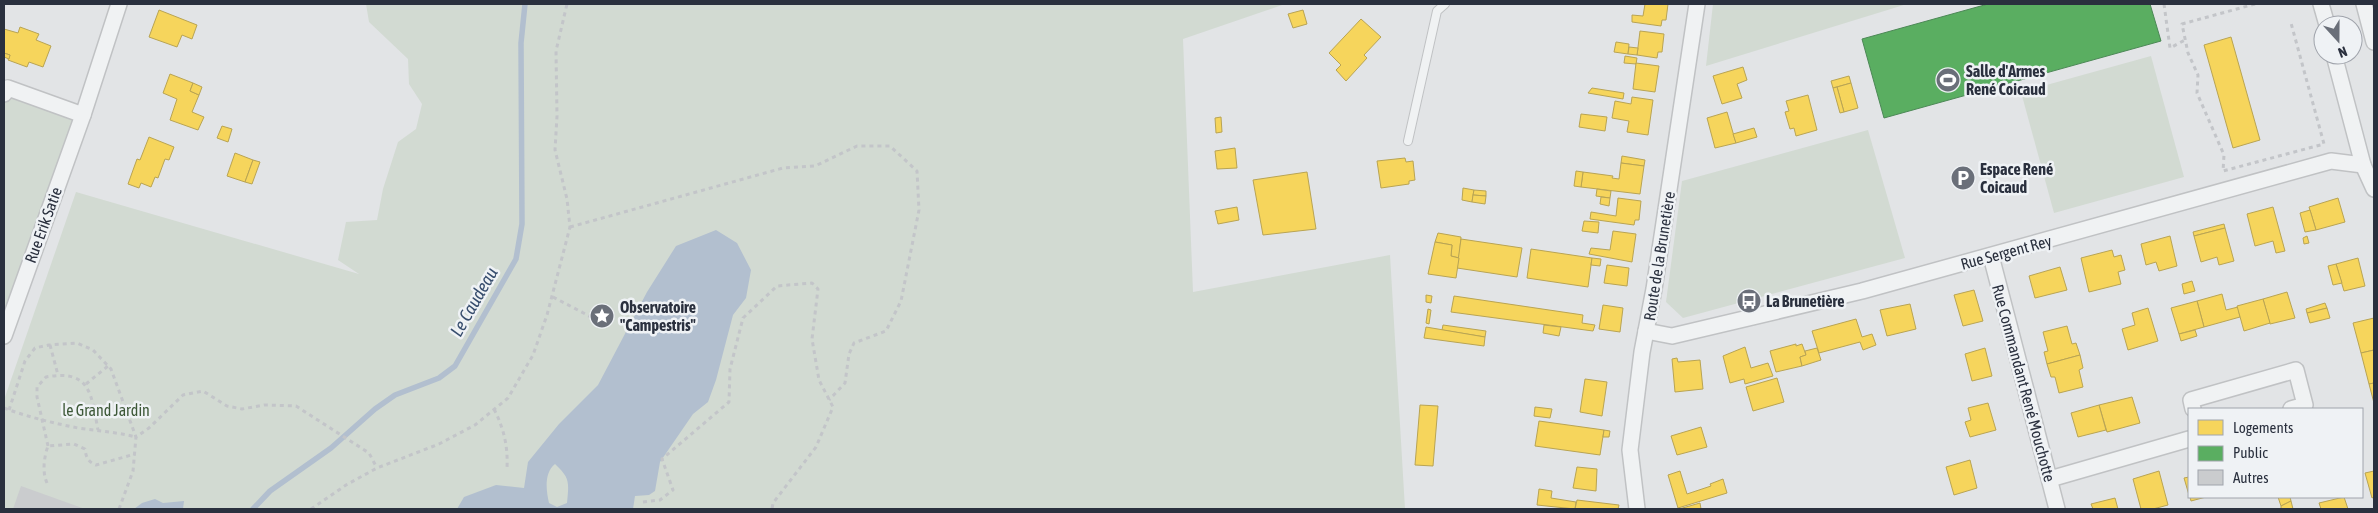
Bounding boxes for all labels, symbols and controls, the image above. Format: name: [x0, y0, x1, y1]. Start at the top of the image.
north arrow: [2313, 15, 2363, 65]
text: N: [2336, 43, 2349, 61]
place label: Salle d'Armes René Coicaud: [1966, 62, 2046, 98]
sports icon: Salle d'Armes René Coicaud: [1935, 67, 1961, 93]
place label: Espace René Coicaud: [1980, 160, 2053, 196]
parking icon: Espace René Coicaud: [1950, 165, 1976, 191]
street label: Rue Erik Satie: [21, 185, 65, 265]
street label: Route de la Brunetière: [1640, 190, 1678, 322]
street label: Rue Sergent Rey: [1959, 231, 2054, 274]
water label: Le Caudeau: [445, 263, 502, 340]
street label: Rue Commandant René Mouchotte: [1989, 282, 2059, 484]
bus stop icon: La Brunetière: [1736, 288, 1762, 314]
place label: La Brunetière: [1766, 292, 1844, 310]
place label: Observatoire "Campestris": [620, 298, 697, 334]
place icon: Observatoire "Campestris": [589, 303, 615, 329]
park label: le Grand Jardin: [62, 401, 150, 419]
legend: [2188, 408, 2363, 498]
text: Logements: [2233, 419, 2293, 436]
text: Public: [2233, 444, 2268, 461]
text: Autres: [2233, 469, 2268, 486]

